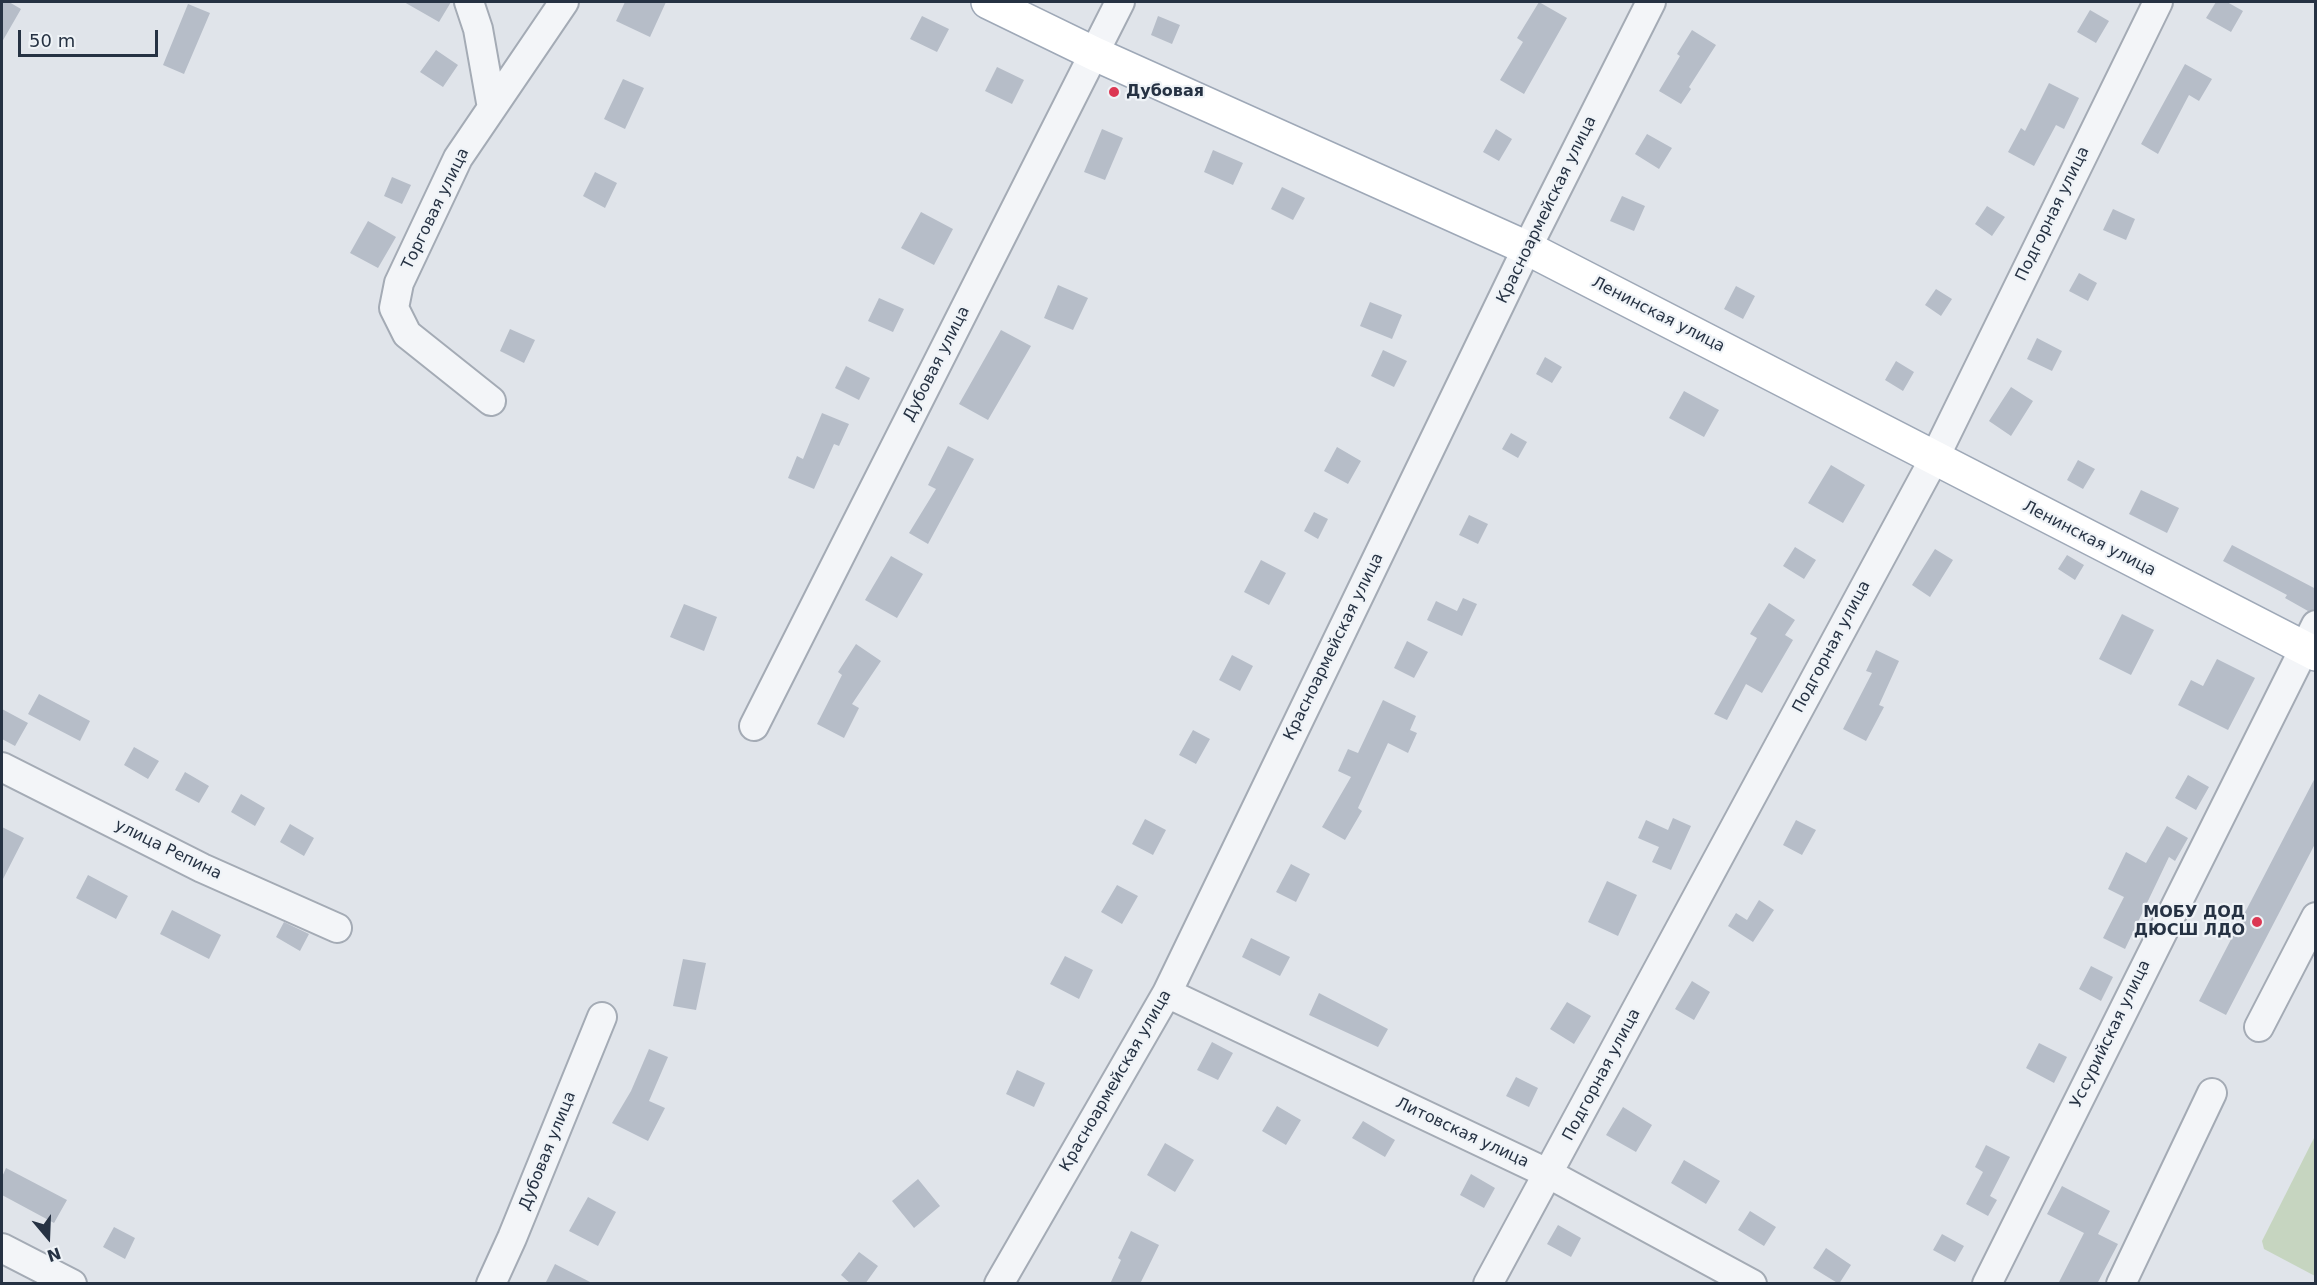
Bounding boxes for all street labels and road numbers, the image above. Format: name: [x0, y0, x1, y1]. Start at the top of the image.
street label: Красноармейская улица: [1493, 113, 1601, 307]
street label: Подгорная улица: [2012, 144, 2094, 284]
street label: Торговая улица: [398, 145, 474, 273]
street label: Ленинская улица: [1588, 273, 1728, 357]
street label: Дубовая улица: [900, 303, 974, 425]
street label: Ленинская улица: [2019, 497, 2159, 581]
street label: Красноармейская улица: [1280, 550, 1388, 744]
street label: Подгорная улица: [1789, 578, 1875, 716]
street label: улица Репина: [111, 816, 225, 884]
street label: Уссурийская улица: [2067, 957, 2155, 1111]
street label: Красноармейская улица: [1056, 987, 1176, 1175]
street label: Подгорная улица: [1559, 1006, 1645, 1144]
street label: Дубовая улица: [515, 1089, 581, 1213]
street label: Литовская улица: [1392, 1094, 1532, 1172]

